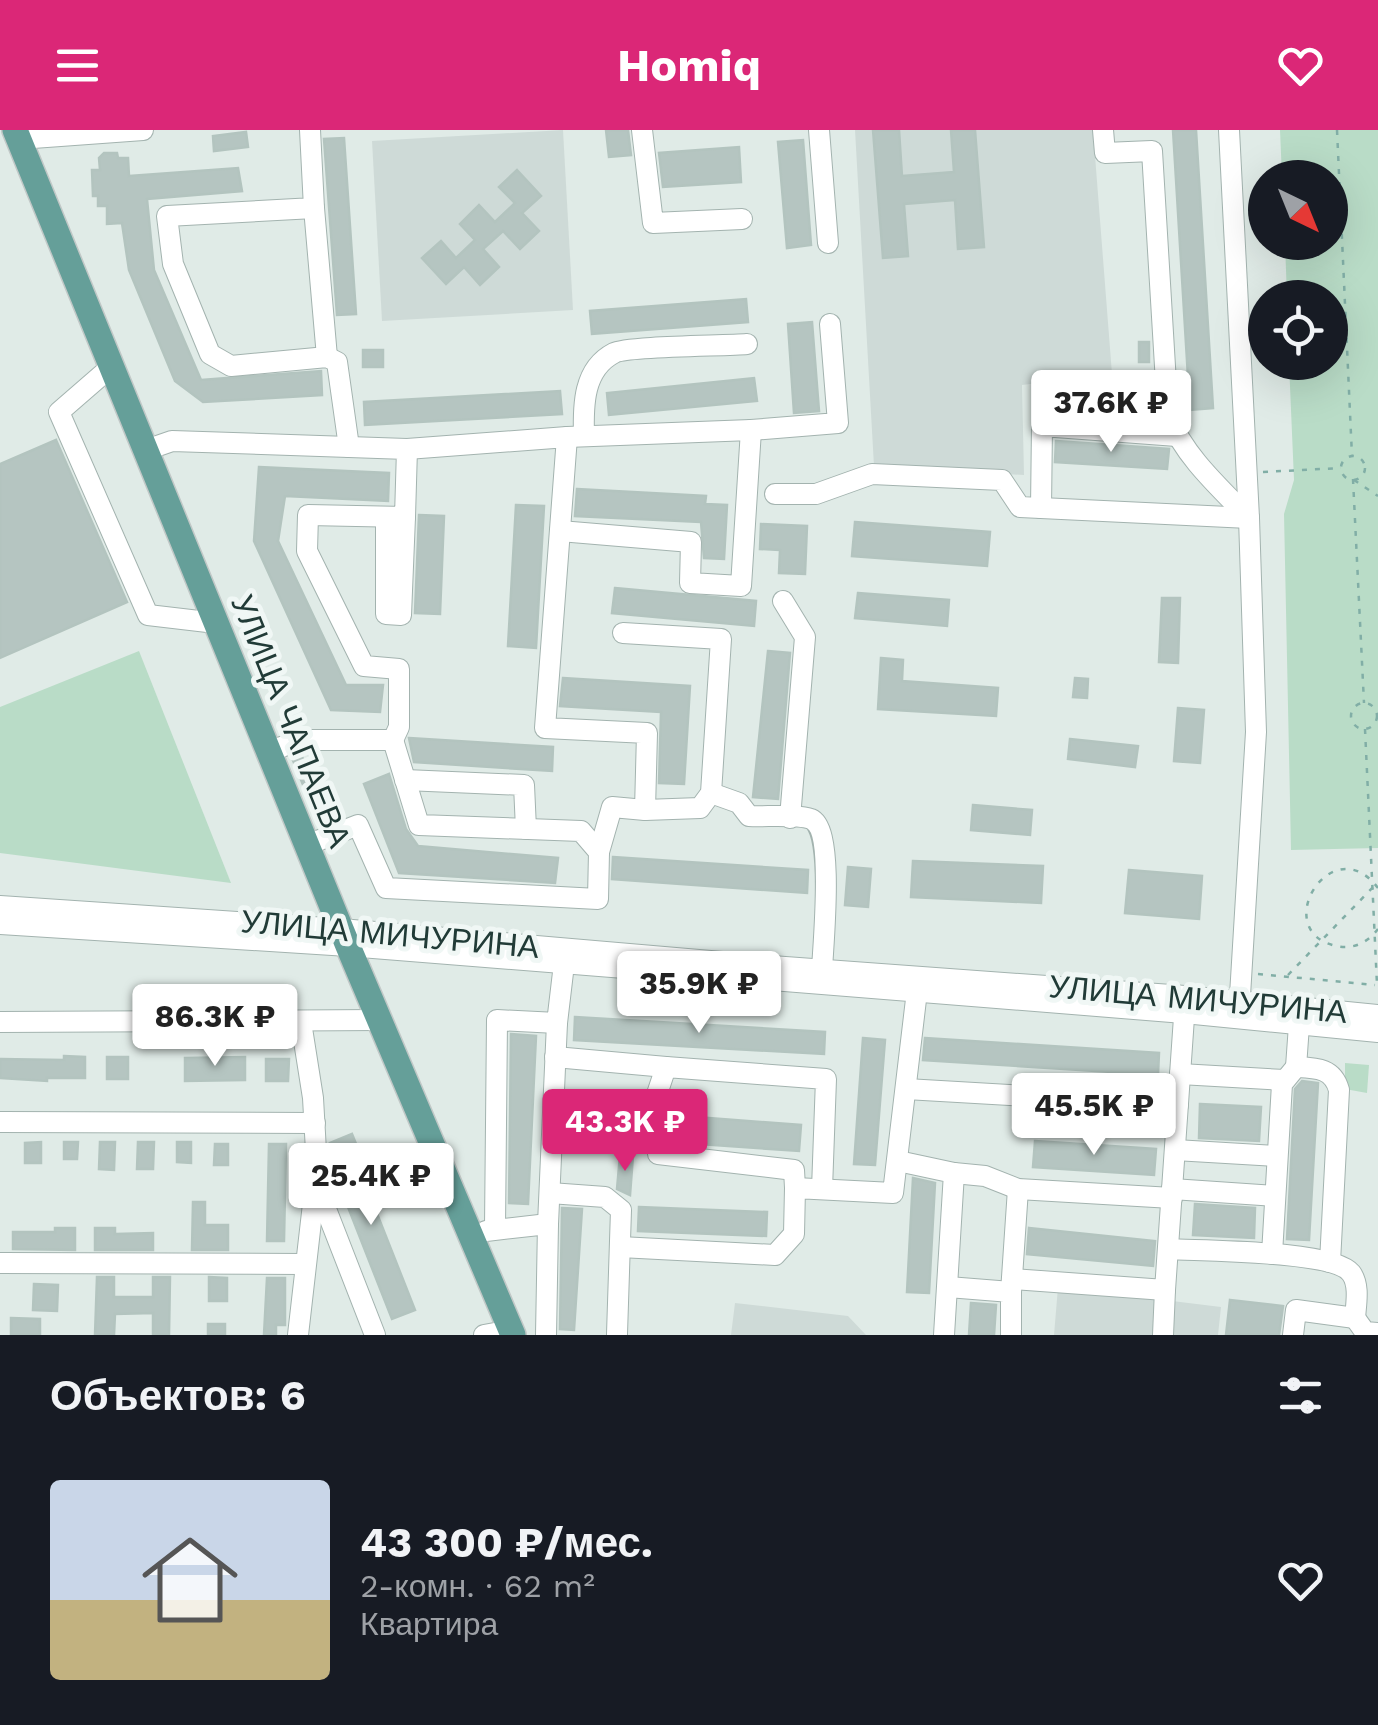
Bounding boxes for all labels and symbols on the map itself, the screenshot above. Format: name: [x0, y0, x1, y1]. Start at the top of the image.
north arrow: [1248, 160, 1348, 260]
pin: 37.6K ₽: [1019, 370, 1203, 455]
street label: УЛИЦА ЧАПАЕВА: [223, 589, 359, 853]
street label: УЛИЦА МИЧУРИНА: [239, 902, 541, 966]
pin: 35.9K ₽: [607, 951, 791, 1036]
street label: УЛИЦА МИЧУРИНА: [1047, 967, 1349, 1031]
pin: 86.3K ₽: [123, 984, 307, 1069]
pin: 45.5K ₽: [1002, 1073, 1186, 1158]
pin: 43.3K ₽: [533, 1089, 717, 1174]
pin: 25.4K ₽: [279, 1143, 463, 1228]

